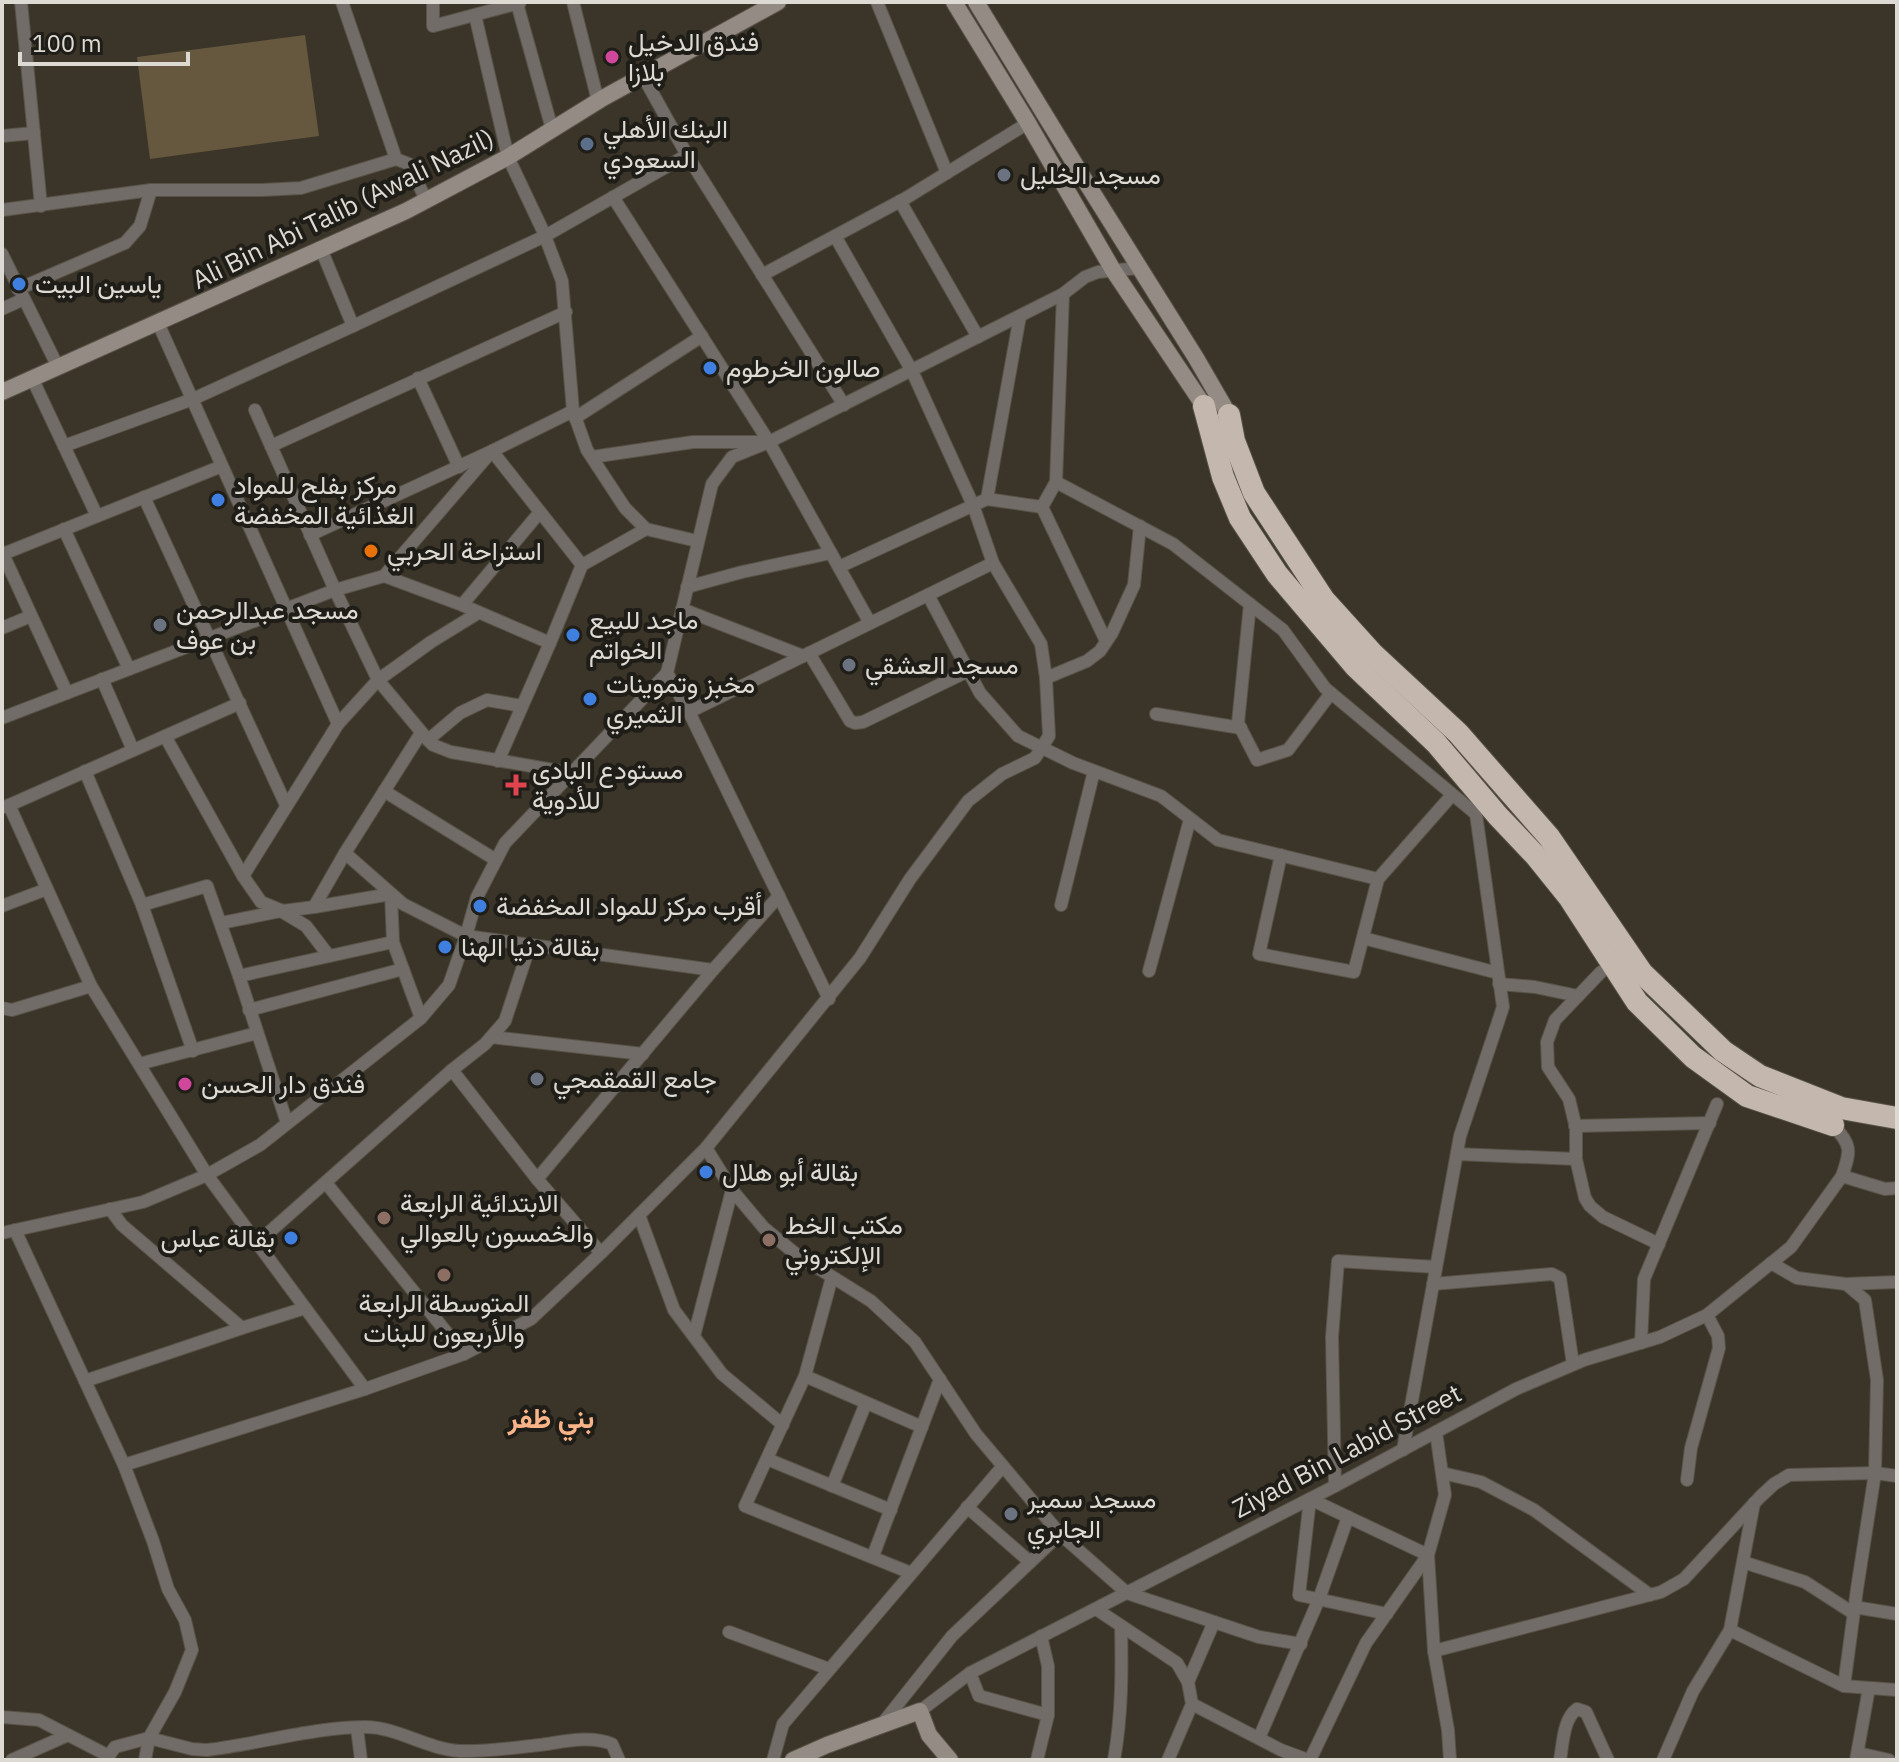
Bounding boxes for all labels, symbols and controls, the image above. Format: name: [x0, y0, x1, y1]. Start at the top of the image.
scale bar: [20, 16, 188, 66]
place label: فندق الدخيل بلازا: [628, 24, 759, 88]
text: 100 m: [32, 27, 102, 59]
marker: فندق الدخيل بلازا: [603, 48, 621, 66]
place label: البنك الأهلي السعودي: [603, 111, 728, 180]
street label: Ali Bin Abi Talib (Awali Nazil): [186, 120, 499, 296]
marker: البنك الأهلي السعودي: [578, 135, 596, 153]
place label: مسجد الخليل: [1020, 157, 1161, 191]
marker: مسجد الخليل: [995, 166, 1013, 184]
place label: ياسين البيت: [35, 266, 162, 300]
marker: ياسين البيت: [10, 275, 28, 293]
place label: صالون الخرطوم: [726, 350, 881, 385]
marker: صالون الخرطوم: [701, 359, 719, 377]
place label: مركز بفلح للمواد الغذائية المخفضة: [234, 467, 414, 531]
marker: مركز بفلح للمواد الغذائية المخفضة: [209, 491, 227, 509]
place label: استراحة الحربي: [387, 533, 542, 572]
marker: استراحة الحربي: [362, 542, 380, 560]
place label: مسجد عبدالرحمن بن عوف: [176, 592, 359, 656]
place label: ماجد للبيع الخواتم: [589, 602, 698, 667]
marker: مسجد عبدالرحمن بن عوف: [151, 616, 169, 634]
marker: ماجد للبيع الخواتم: [564, 626, 582, 644]
place label: مسجد العشقي: [865, 647, 1019, 686]
marker: مسجد العشقي: [840, 656, 858, 674]
place label: مخبز وتموينات الثميري: [606, 666, 755, 735]
marker: مخبز وتموينات الثميري: [581, 690, 599, 708]
place label: مستودع البادى للأدوية: [532, 752, 684, 816]
marker: مستودع البادى للأدوية: [507, 776, 525, 794]
place label: أقرب مركز للمواد المخفضة: [496, 888, 762, 922]
marker: أقرب مركز للمواد المخفضة: [471, 897, 489, 915]
place label: بقالة دنيا الهنا: [461, 929, 600, 963]
marker: بقالة دنيا الهنا: [436, 938, 454, 956]
place label: جامع القمقمجي: [553, 1061, 717, 1100]
place label: فندق دار الحسن: [201, 1066, 365, 1100]
marker: جامع القمقمجي: [528, 1070, 546, 1088]
marker: فندق دار الحسن: [176, 1075, 194, 1093]
place label: بقالة أبو هلال: [722, 1154, 858, 1188]
marker: بقالة أبو هلال: [697, 1163, 715, 1181]
place label: الابتدائية الرابعة والخمسون بالعوالي: [400, 1185, 594, 1254]
place label: مكتب الخط الإلكتروني: [785, 1207, 903, 1276]
marker: الابتدائية الرابعة والخمسون بالعوالي: [375, 1209, 393, 1227]
place label: بقالة عباس: [160, 1220, 275, 1254]
marker: بقالة عباس: [282, 1229, 300, 1247]
marker: مكتب الخط الإلكتروني: [760, 1231, 778, 1249]
marker: المتوسطة الرابعة والأربعون للبنات: [435, 1266, 453, 1284]
place label: المتوسطة الرابعة والأربعون للبنات: [359, 1285, 529, 1349]
street label: Ziyad Bin Labid Street: [1226, 1375, 1467, 1525]
district label: بني ظفر: [507, 1399, 594, 1442]
place label: مسجد سمير الجابري: [1026, 1481, 1156, 1550]
marker: مسجد سمير الجابري: [1002, 1505, 1020, 1523]

